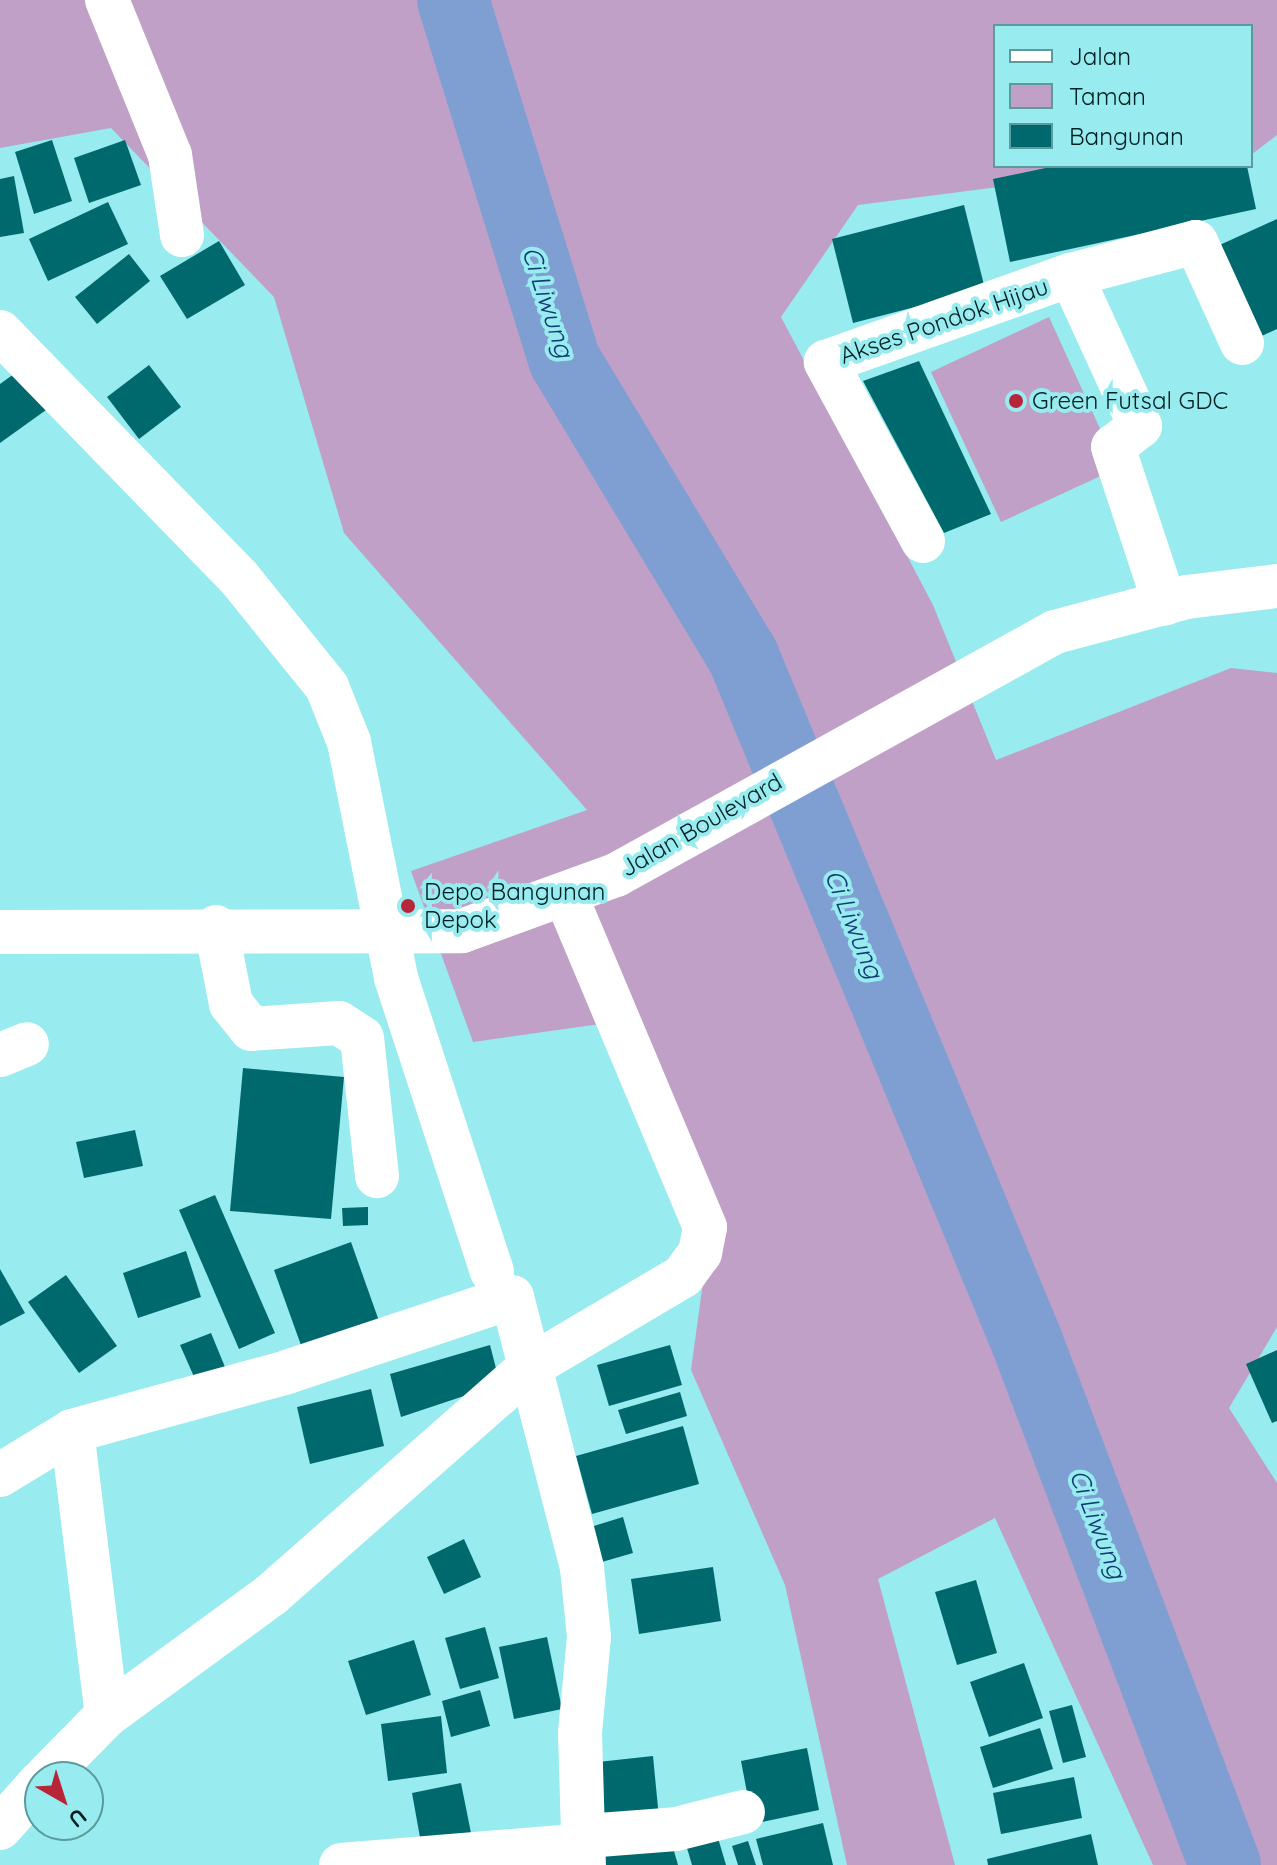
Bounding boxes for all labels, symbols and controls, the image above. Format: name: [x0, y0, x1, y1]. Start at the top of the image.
legend: [993, 24, 1253, 168]
text: Jalan: [1069, 41, 1131, 71]
text: Taman: [1069, 81, 1146, 111]
text: Bangunan: [1069, 121, 1184, 151]
water label: Ci Liwung: [515, 243, 581, 361]
street label: Akses Pondok Hijau: [836, 272, 1052, 370]
place label: Green Futsal GDC: [1032, 387, 1228, 415]
marker: Green Futsal GDC: [1007, 392, 1025, 410]
street label: Jalan Boulevard: [615, 767, 787, 883]
water label: Ci Liwung: [818, 865, 890, 983]
place label: Depo Bangunan Depok: [424, 878, 605, 934]
marker: Depo Bangunan Depok: [399, 897, 417, 915]
water label: Ci Liwung: [1063, 1465, 1133, 1583]
north arrow: [24, 1761, 104, 1841]
text: U: [63, 1802, 93, 1834]

